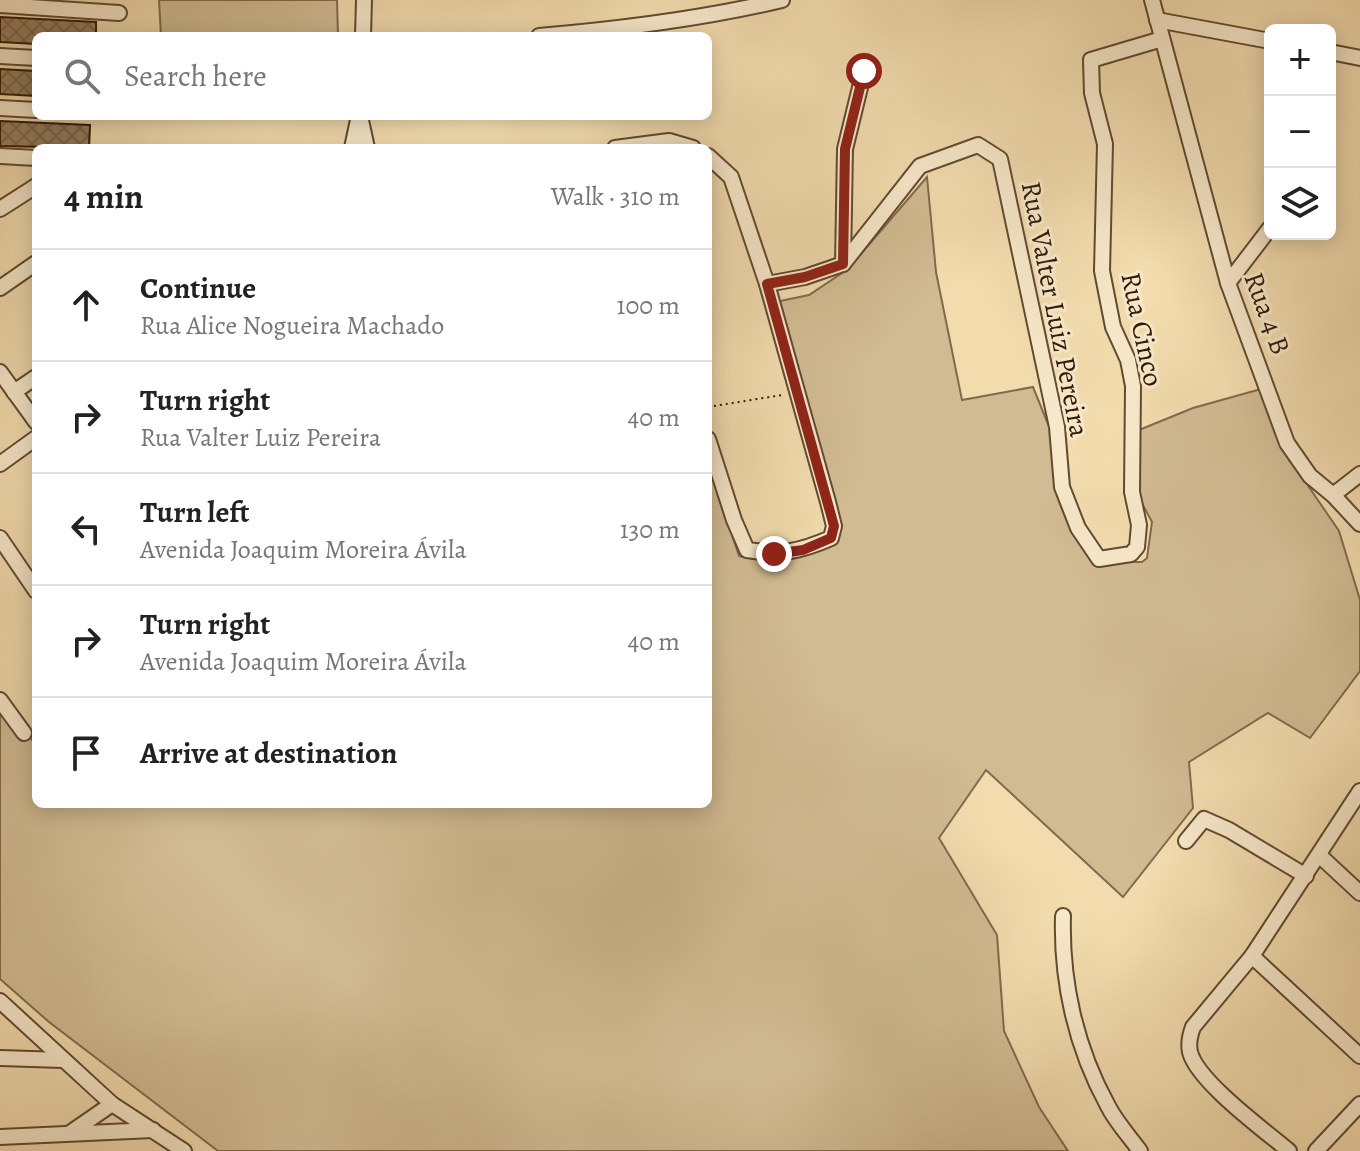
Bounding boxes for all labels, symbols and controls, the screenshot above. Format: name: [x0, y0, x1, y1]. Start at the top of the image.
map controls: [1264, 24, 1336, 240]
button: +: [1264, 24, 1336, 96]
search box: [32, 32, 712, 120]
route start: [846, 53, 882, 89]
icon: search: [60, 54, 104, 98]
text: Search here: [124, 56, 267, 96]
button: −: [1264, 96, 1336, 168]
button: layers: [1264, 168, 1336, 240]
text: 4 min: [64, 173, 143, 220]
street label: Rua Valter Luiz Pereira: [1012, 178, 1098, 440]
text: Walk · 310 m: [551, 179, 680, 214]
street label: Rua 4 B: [1235, 267, 1299, 360]
text: Continue: [140, 268, 256, 308]
street label: Rua Cinco: [1111, 269, 1173, 390]
icon: ahead: [64, 283, 108, 327]
text: 100 m: [617, 288, 680, 323]
text: Rua Alice Nogueira Machado: [140, 308, 444, 343]
text: Turn right: [140, 380, 270, 420]
icon: right: [64, 395, 108, 439]
text: 40 m: [628, 400, 680, 435]
text: Rua Valter Luiz Pereira: [140, 420, 381, 455]
text: Turn left: [140, 492, 249, 532]
icon: left: [64, 507, 108, 551]
text: 130 m: [620, 512, 680, 547]
text: Avenida Joaquim Moreira Ávila: [140, 532, 467, 567]
route end: [756, 536, 792, 572]
text: Turn right: [140, 604, 270, 644]
icon: right: [64, 619, 108, 663]
text: 40 m: [628, 624, 680, 659]
text: Avenida Joaquim Moreira Ávila: [140, 644, 467, 679]
icon: arrive: [64, 731, 108, 775]
text: Arrive at destination: [140, 733, 397, 773]

